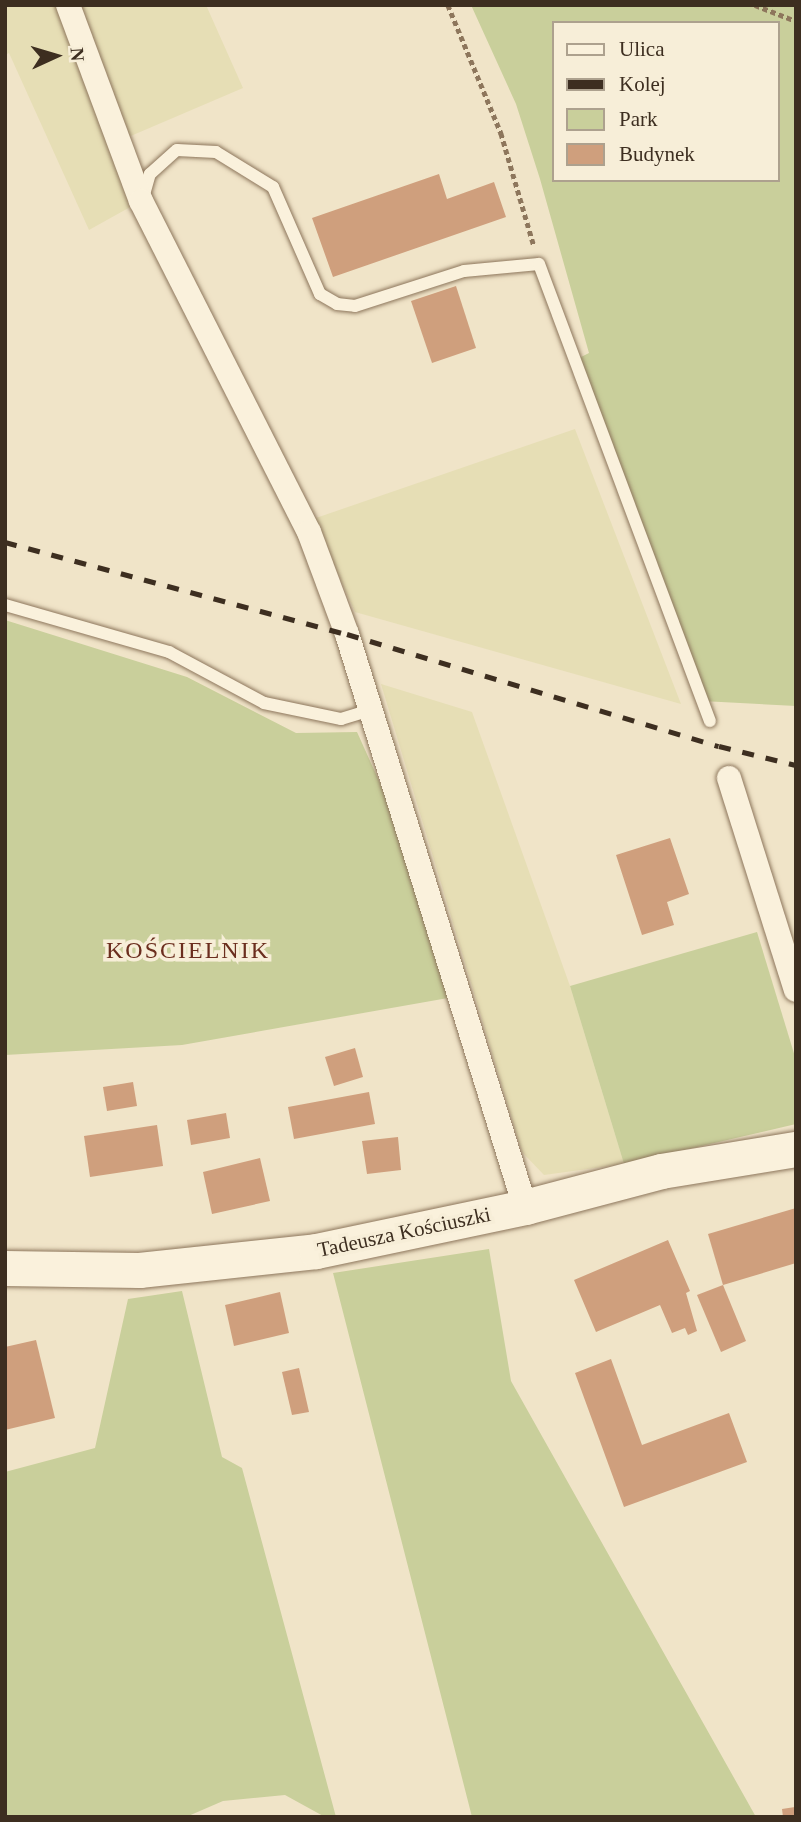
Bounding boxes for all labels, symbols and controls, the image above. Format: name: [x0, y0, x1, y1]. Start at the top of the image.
north arrow: [21, 21, 91, 91]
legend: [552, 21, 780, 182]
text: Ulica: [619, 37, 664, 61]
text: N: [66, 47, 88, 62]
text: Kolej: [619, 72, 666, 96]
text: Park: [619, 107, 658, 131]
text: Budynek: [619, 142, 695, 166]
district label: KOŚCIELNIK: [107, 937, 269, 965]
street label: Tadeusza Kościuszki: [315, 1201, 493, 1263]

